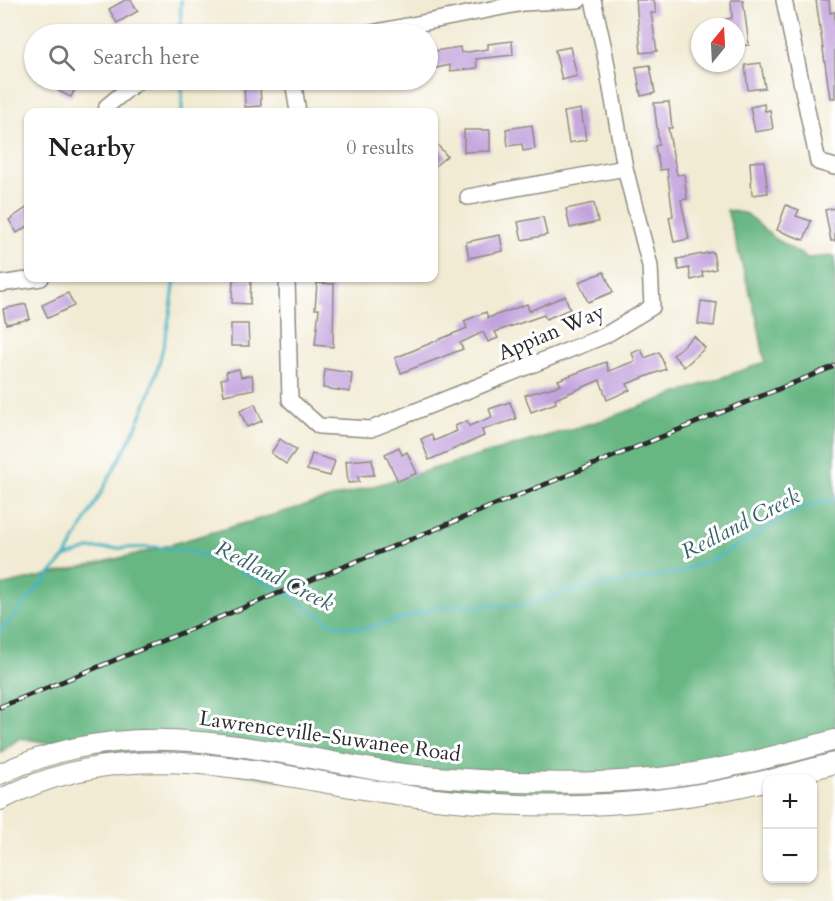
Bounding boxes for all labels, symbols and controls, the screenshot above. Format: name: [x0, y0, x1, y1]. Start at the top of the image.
north arrow: [691, 18, 745, 72]
search box: [24, 24, 438, 90]
icon: search: [45, 41, 78, 74]
text: Search here: [93, 42, 200, 72]
text: Nearby: [48, 130, 136, 165]
text: 0 results: [346, 134, 414, 161]
street label: Appian Way: [493, 297, 609, 368]
water label: Redland Creek: [676, 481, 805, 567]
water label: Redland Creek: [210, 533, 339, 619]
street label: Lawrenceville-Suwanee Road: [197, 704, 463, 769]
map controls: [763, 775, 817, 883]
button: +: [763, 775, 817, 829]
button: −: [763, 829, 817, 883]

